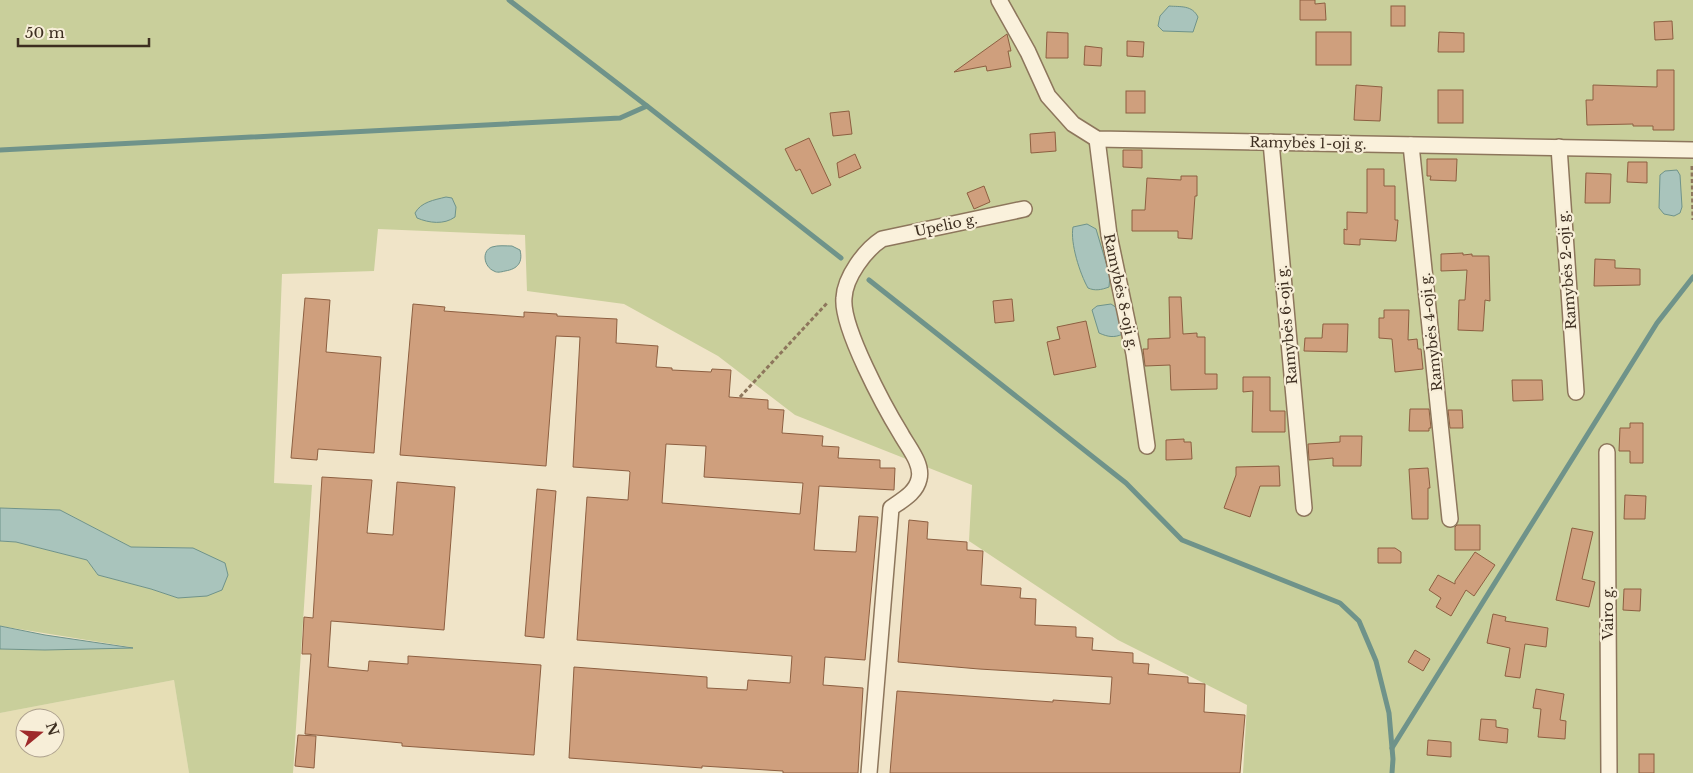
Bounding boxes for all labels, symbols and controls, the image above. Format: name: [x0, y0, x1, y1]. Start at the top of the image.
scale bar: [18, 15, 149, 47]
text: 50 m: [25, 23, 65, 42]
street label: Ramybės 1-oji g.: [1249, 133, 1367, 153]
street label: Upelio g.: [913, 210, 979, 240]
street label: Ramybės 2-oji g.: [1554, 210, 1580, 330]
street label: Ramybės 8-oji g.: [1100, 232, 1142, 352]
street label: Ramybės 6-oji g.: [1273, 265, 1301, 385]
street label: Ramybės 4-oji g.: [1416, 272, 1446, 392]
street label: Vairo g.: [1599, 586, 1617, 641]
north arrow: [15, 708, 65, 758]
text: N: [42, 720, 63, 738]

